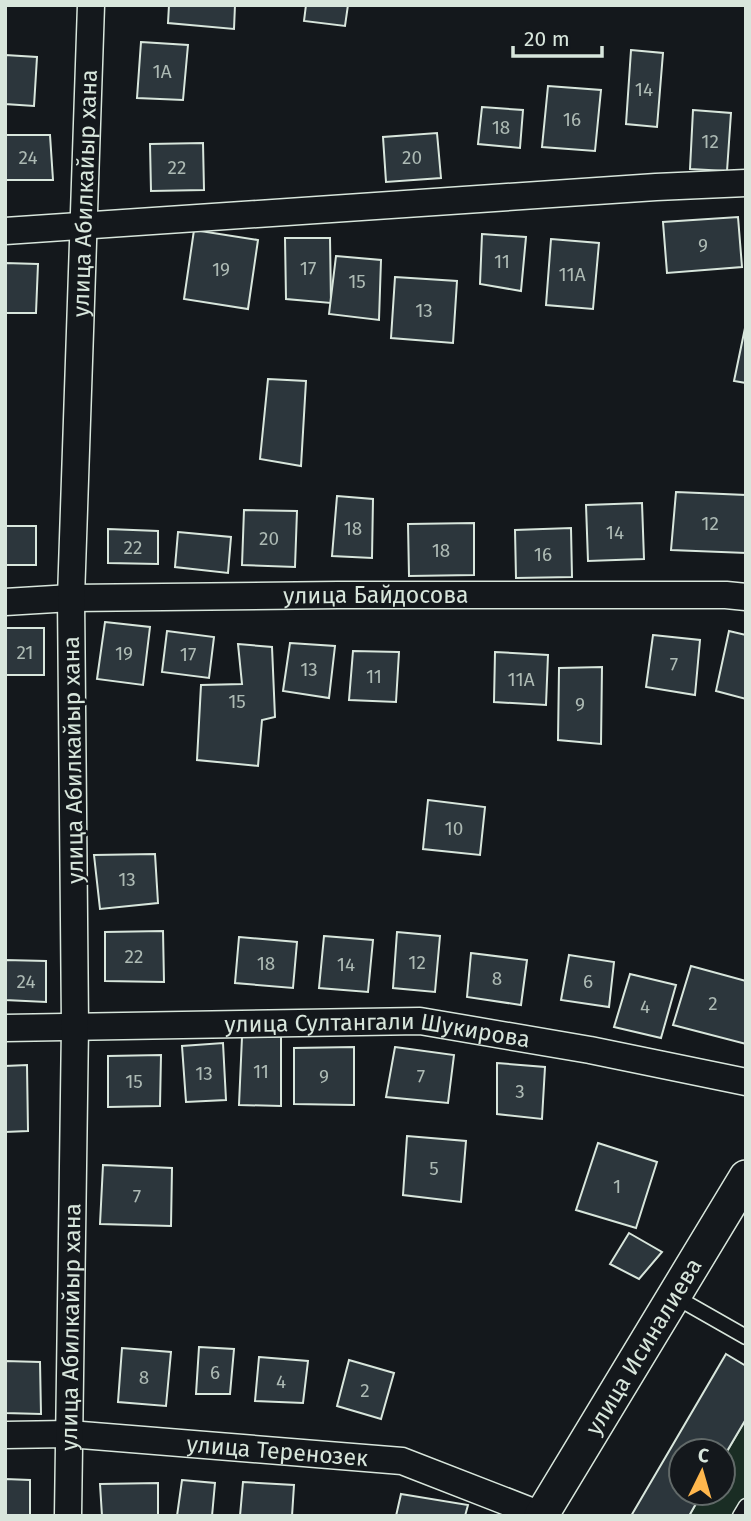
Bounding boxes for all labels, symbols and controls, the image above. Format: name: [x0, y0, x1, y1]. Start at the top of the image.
scale bar: [513, 14, 602, 58]
text: 20 m: [524, 26, 570, 52]
house number: 1А: [152, 60, 172, 83]
street label: улица Абилкайыр хана: [66, 69, 103, 318]
house number: 14: [635, 78, 653, 101]
house number: 16: [563, 108, 581, 131]
house number: 18: [492, 116, 510, 139]
house number: 12: [701, 130, 719, 153]
house number: 24: [18, 146, 38, 169]
house number: 20: [402, 146, 422, 169]
house number: 22: [168, 156, 186, 179]
house number: 9: [698, 234, 708, 257]
house number: 11: [494, 250, 510, 273]
house number: 17: [300, 257, 316, 280]
house number: 19: [212, 258, 230, 281]
house number: 11А: [558, 263, 586, 286]
house number: 15: [348, 270, 366, 293]
house number: 13: [415, 299, 433, 322]
house number: 12: [701, 512, 719, 535]
house number: 18: [344, 517, 362, 540]
house number: 14: [606, 521, 624, 544]
house number: 20: [259, 527, 279, 550]
house number: 22: [124, 536, 142, 559]
house number: 18: [432, 539, 450, 562]
house number: 16: [534, 543, 552, 566]
street label: улица Байдосова: [283, 581, 469, 610]
street label: улица Абилкайыр хана: [57, 636, 89, 884]
house number: 21: [16, 641, 34, 664]
house number: 19: [115, 642, 133, 665]
house number: 17: [180, 643, 196, 666]
house number: 7: [670, 653, 678, 676]
house number: 13: [300, 658, 318, 681]
house number: 11: [366, 665, 382, 688]
house number: 11А: [507, 668, 535, 691]
house number: 15: [228, 690, 246, 713]
house number: 9: [575, 693, 585, 716]
house number: 10: [445, 817, 463, 840]
house number: 13: [118, 868, 136, 891]
house number: 22: [125, 945, 143, 968]
house number: 12: [408, 951, 426, 974]
house number: 18: [257, 952, 275, 975]
house number: 14: [337, 953, 355, 976]
house number: 8: [492, 967, 502, 990]
house number: 24: [16, 970, 36, 993]
house number: 6: [583, 970, 593, 993]
house number: 2: [708, 992, 718, 1015]
house number: 4: [640, 995, 650, 1018]
street label: улица Султангали Шукирова: [224, 1007, 532, 1054]
house number: 11: [253, 1060, 269, 1083]
house number: 13: [195, 1062, 213, 1085]
house number: 9: [319, 1065, 329, 1088]
house number: 7: [417, 1065, 425, 1088]
house number: 15: [125, 1070, 143, 1093]
house number: 3: [515, 1080, 525, 1103]
house number: 5: [429, 1157, 439, 1180]
house number: 1: [613, 1175, 621, 1198]
house number: 7: [133, 1185, 141, 1208]
street label: улица Абилкайыр хана: [55, 1203, 86, 1451]
street label: улица Исиналиева: [579, 1253, 708, 1440]
house number: 6: [210, 1361, 220, 1384]
house number: 8: [139, 1366, 149, 1389]
house number: 4: [276, 1370, 286, 1393]
house number: 2: [360, 1379, 370, 1402]
street label: улица Теренозек: [185, 1430, 369, 1472]
north arrow: [667, 1437, 737, 1507]
text: С: [697, 1444, 710, 1468]

